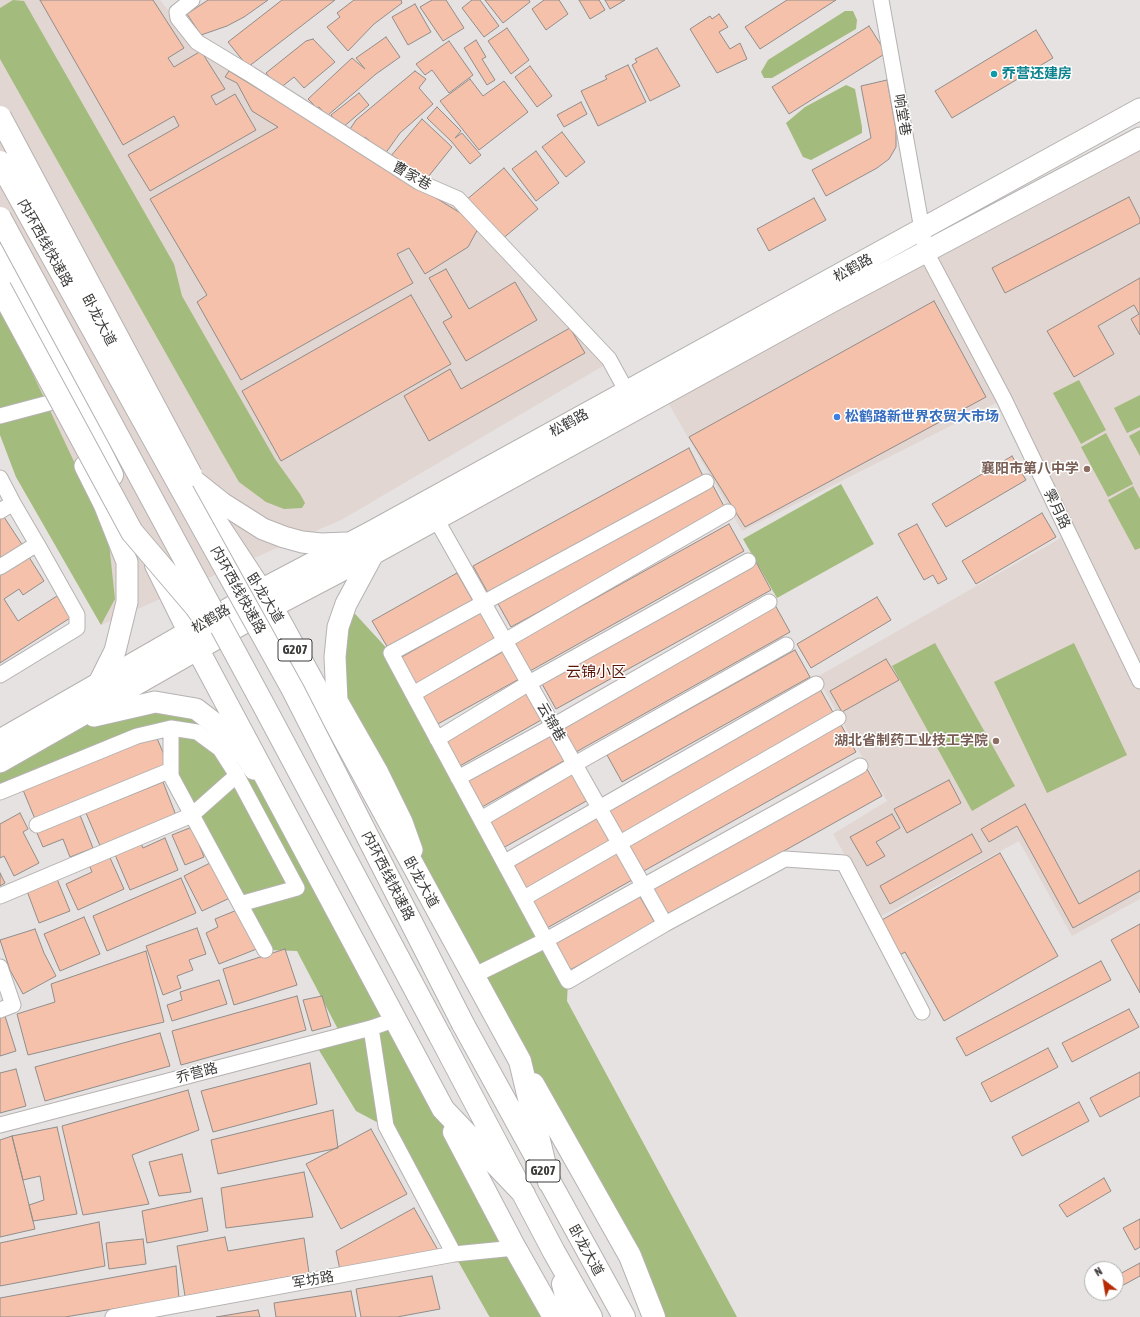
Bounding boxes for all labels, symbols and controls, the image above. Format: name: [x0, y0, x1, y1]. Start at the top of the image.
place label: 乔营还建房: [1002, 66, 1072, 82]
marker: 乔营还建房: [989, 69, 999, 79]
street label: 响堂巷: [890, 93, 914, 137]
street label: 曹家巷: [390, 158, 434, 194]
street label: 内环西线快速路: [14, 196, 76, 290]
street label: 松鹤路: [831, 250, 875, 286]
street label: 卧龙大道: [78, 291, 120, 349]
street label: 松鹤路: [547, 405, 591, 441]
place label: 松鹤路新世界农贸大市场: [845, 409, 999, 425]
marker: 松鹤路新世界农贸大市场: [832, 412, 842, 422]
place label: 襄阳市第八中学: [981, 461, 1079, 477]
marker: 襄阳市第八中学: [1082, 464, 1092, 474]
street label: 霁月路: [1040, 486, 1074, 532]
street label: 内环西线快速路: [207, 543, 269, 637]
street label: 卧龙大道: [243, 570, 287, 626]
street label: 松鹤路: [189, 601, 233, 637]
road number: G207: [278, 639, 312, 661]
district label: 云锦小区: [566, 663, 626, 681]
street label: 云锦巷: [533, 700, 569, 744]
place label: 湖北省制药工业技工学院: [834, 733, 988, 749]
marker: 湖北省制药工业技工学院: [991, 736, 1001, 746]
street label: 内环西线快速路: [358, 829, 418, 923]
street label: 卧龙大道: [400, 853, 442, 911]
street label: 乔营路: [175, 1059, 219, 1087]
road number: G207: [526, 1160, 560, 1182]
street label: 卧龙大道: [565, 1221, 607, 1279]
north arrow: [1084, 1261, 1124, 1301]
text: N: [1092, 1265, 1104, 1278]
street label: 军坊路: [291, 1268, 335, 1292]

